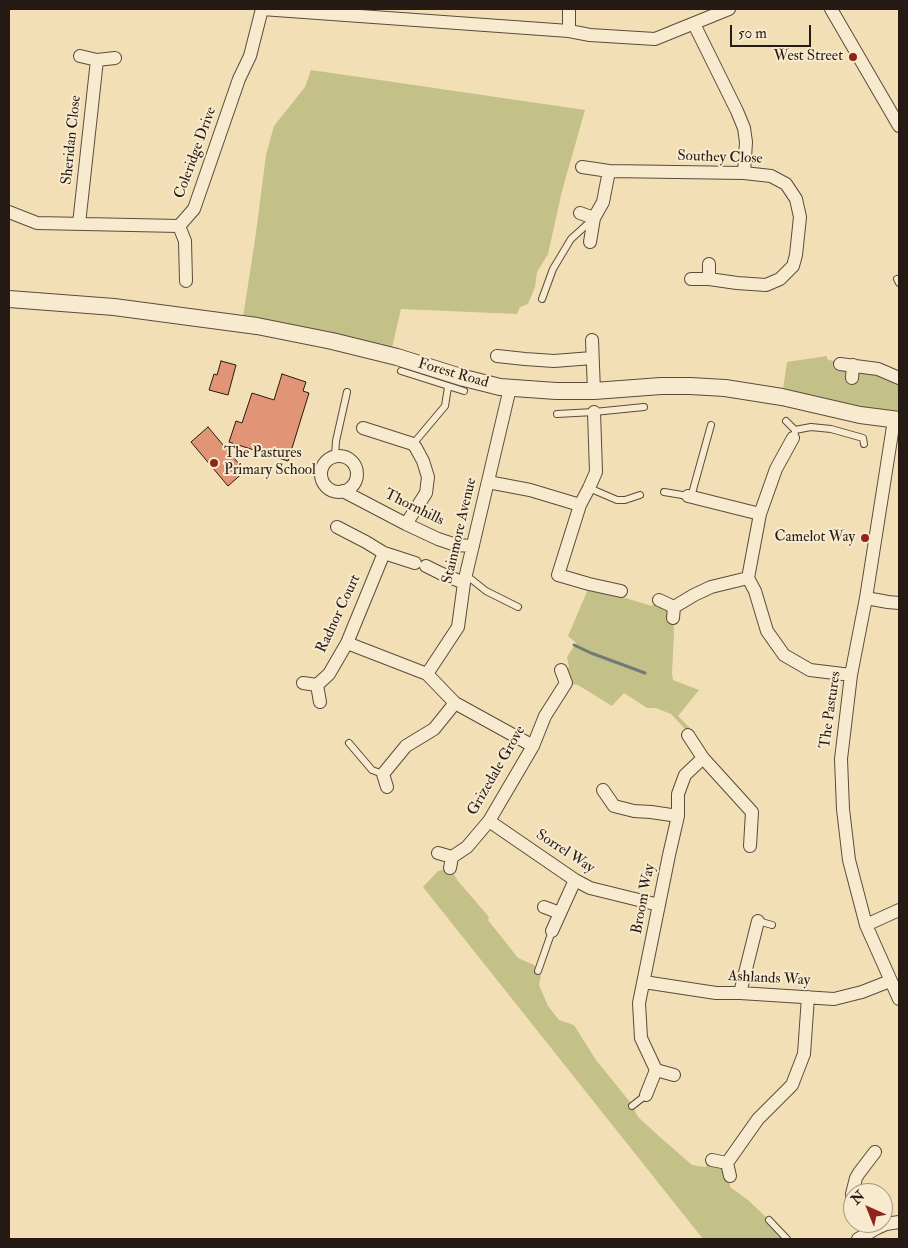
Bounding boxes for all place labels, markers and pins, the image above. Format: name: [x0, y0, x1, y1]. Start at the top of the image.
place label: West Street: [774, 48, 843, 66]
marker: West Street: [847, 51, 859, 63]
place label: The Pastures Primary School: [224, 445, 316, 480]
marker: The Pastures Primary School: [208, 457, 220, 469]
place label: Camelot Way: [774, 529, 855, 547]
marker: Camelot Way: [859, 532, 871, 544]

